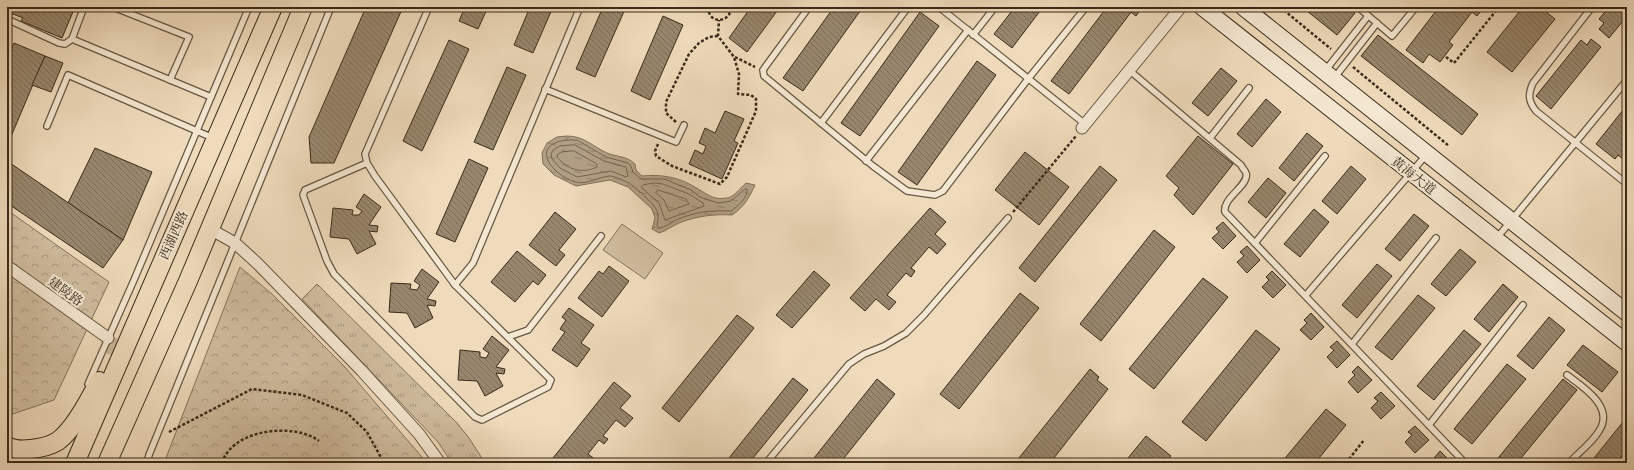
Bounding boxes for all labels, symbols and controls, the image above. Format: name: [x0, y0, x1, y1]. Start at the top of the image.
street label: 黄海大道: [1389, 153, 1439, 197]
street label: 西湖西路: [156, 208, 191, 262]
street label: 建陵路: [46, 274, 86, 309]

